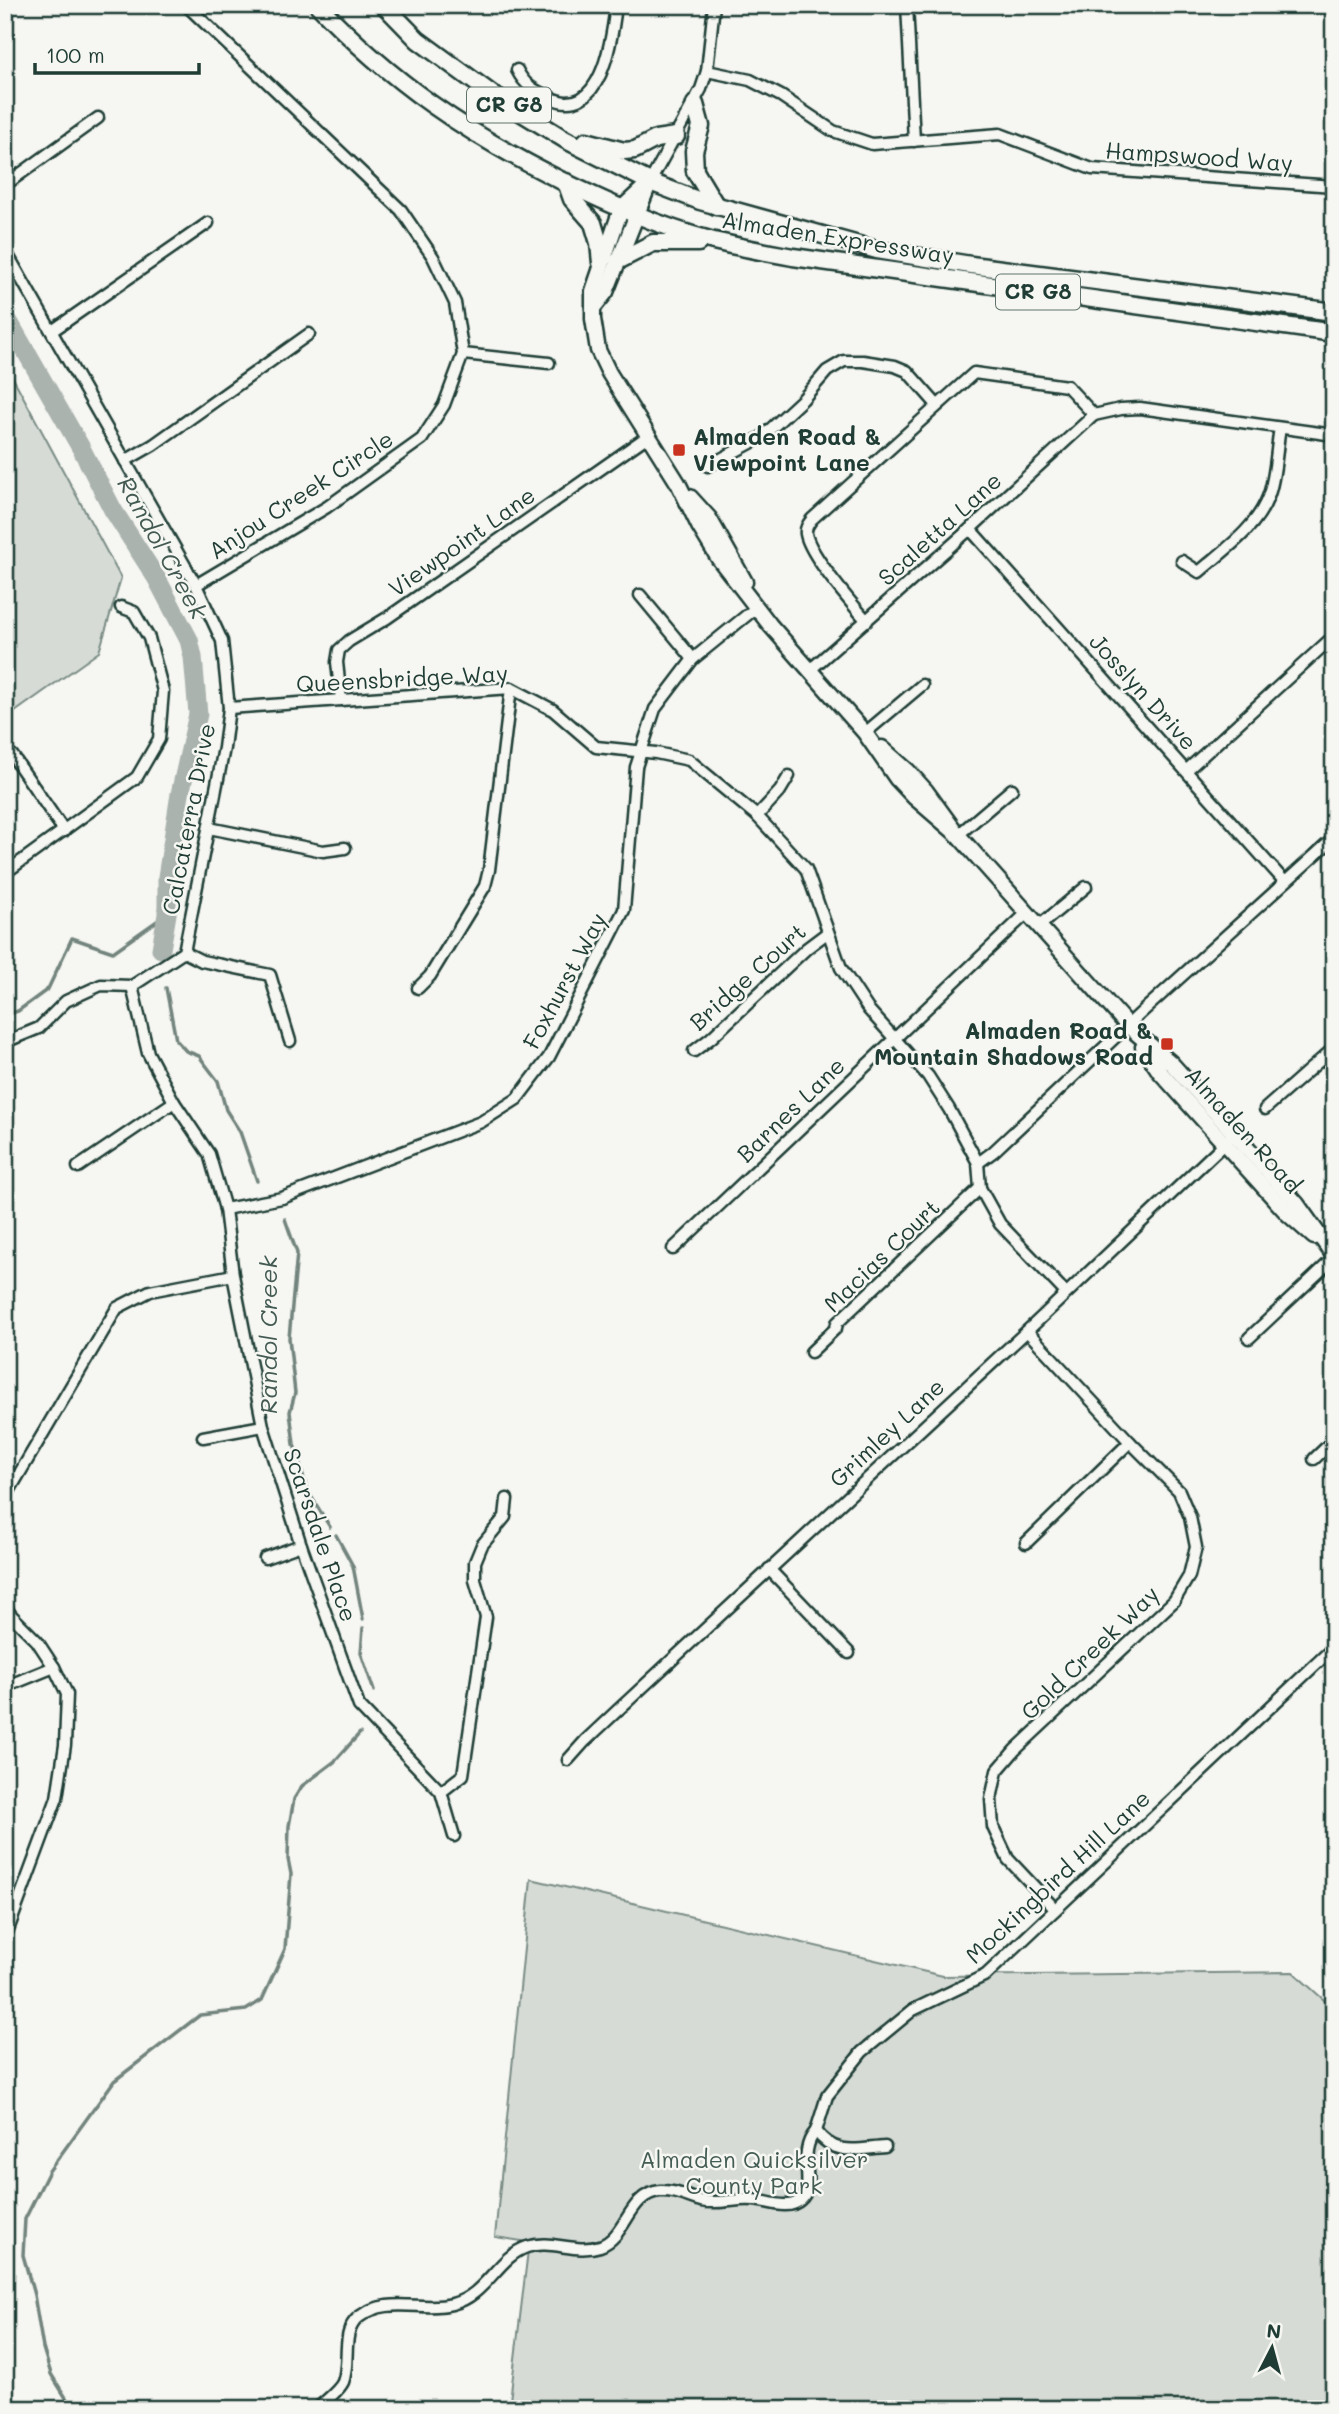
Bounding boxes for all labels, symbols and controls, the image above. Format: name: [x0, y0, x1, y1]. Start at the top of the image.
scale bar: [35, 32, 200, 76]
text: 100 m: [46, 41, 105, 68]
road number: CR G8: [467, 88, 551, 122]
street label: Hampswood Way: [1104, 134, 1294, 178]
street label: Almaden Expressway: [720, 204, 956, 270]
road number: CR G8: [996, 274, 1080, 310]
place label: Almaden Road & Viewpoint Lane: [693, 421, 881, 477]
street label: Anjou Creek Circle: [202, 423, 399, 565]
marker: Almaden Road & Viewpoint Lane: [671, 442, 687, 458]
street label: Scaletta Lane: [871, 465, 1007, 592]
water label: Randol Creek: [111, 470, 216, 625]
street label: Viewpoint Lane: [382, 479, 541, 603]
street label: Josslyn Drive: [1083, 627, 1204, 756]
street label: Queensbridge Way: [295, 657, 509, 699]
street label: Calcaterra Drive: [155, 721, 221, 917]
street label: Foxhurst Way: [516, 907, 613, 1054]
street label: Bridge Court: [683, 916, 812, 1036]
place label: Almaden Road & Mountain Shadows Road: [874, 1015, 1153, 1071]
marker: Almaden Road & Mountain Shadows Road: [1159, 1036, 1175, 1052]
street label: Barnes Lane: [730, 1050, 851, 1168]
street label: Almaden Road: [1179, 1060, 1309, 1199]
street label: Macias Court: [817, 1192, 946, 1318]
water label: Randol Creek: [252, 1255, 283, 1414]
street label: Grimley Lane: [822, 1371, 950, 1493]
street label: Scarsdale Place: [277, 1444, 365, 1625]
street label: Gold Creek Way: [1014, 1579, 1165, 1726]
street label: Mockingbird Hill Lane: [959, 1783, 1156, 1970]
park label: Almaden Quicksilver County Park: [640, 2144, 868, 2200]
north arrow: [1238, 2312, 1308, 2382]
text: N: [1265, 2317, 1282, 2344]

